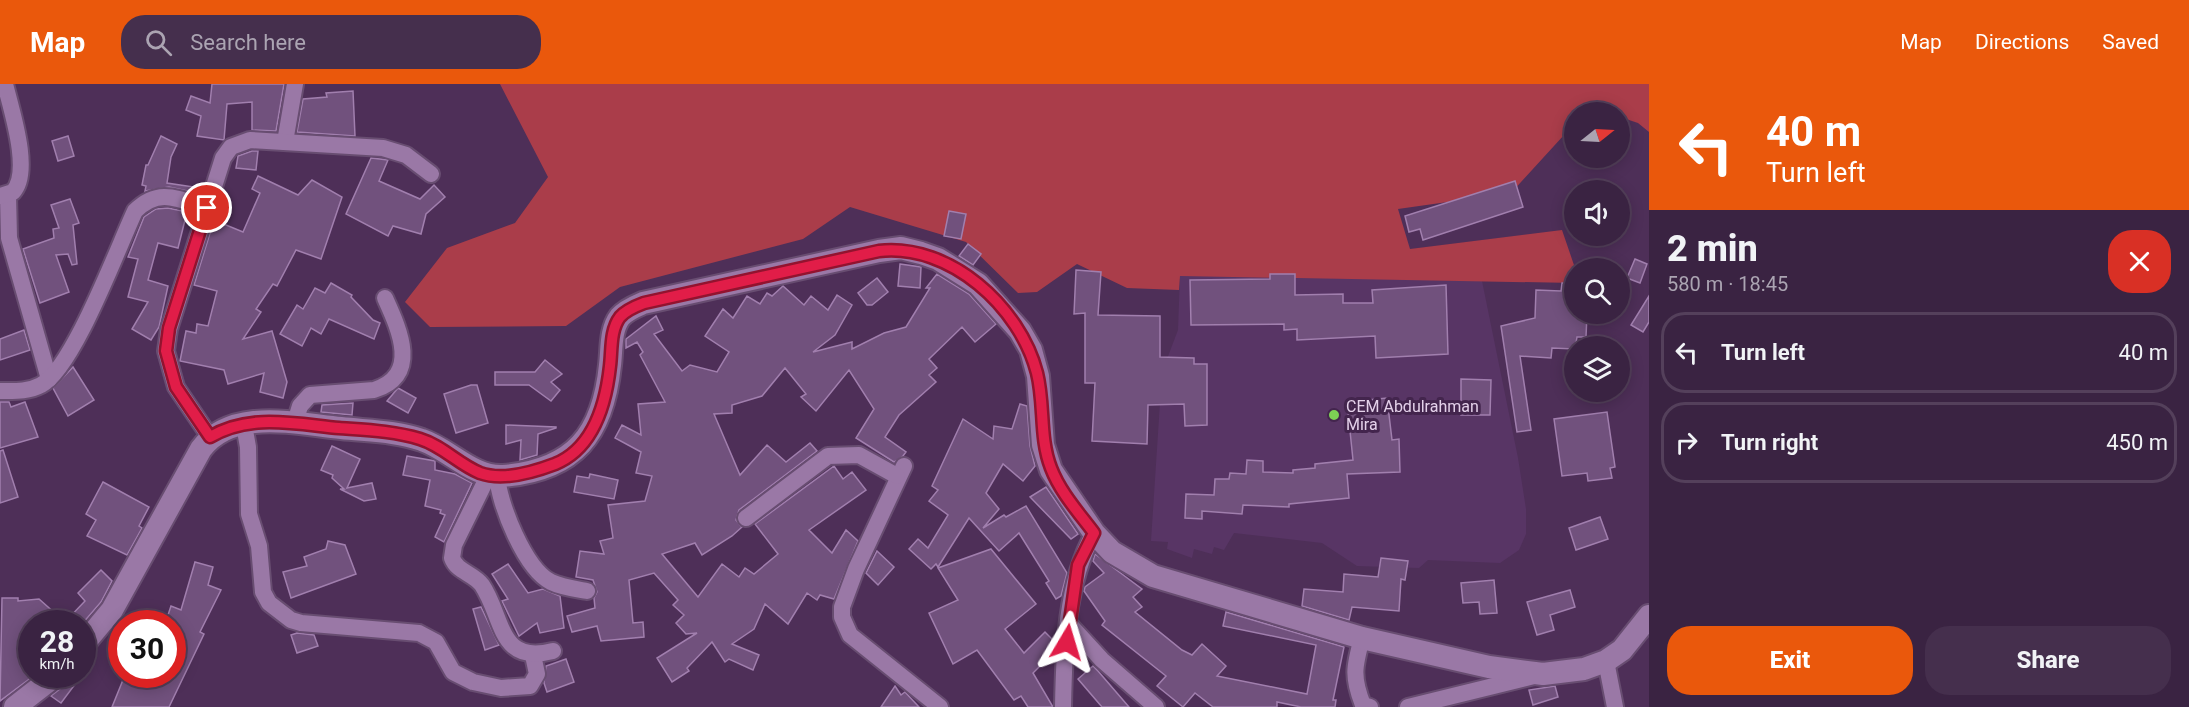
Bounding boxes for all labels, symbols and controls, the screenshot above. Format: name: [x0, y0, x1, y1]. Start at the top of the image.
search box: [121, 15, 541, 69]
text: Map: [30, 26, 85, 59]
icon: search: [142, 26, 175, 59]
text: Search here: [190, 30, 306, 55]
text: Map: [1900, 30, 1942, 54]
text: Directions: [1975, 30, 2069, 54]
text: Saved: [2102, 30, 2159, 54]
north arrow: [1564, 102, 1630, 168]
map controls: [1564, 102, 1630, 402]
text: 40 m: [1766, 107, 1861, 156]
icon: left: [1667, 108, 1745, 186]
text: Turn left: [1766, 157, 1866, 189]
button: sound: [1564, 180, 1630, 246]
pin: [181, 182, 232, 233]
icon: arrive: [190, 191, 223, 224]
text: 2 min: [1667, 228, 1758, 270]
button: close: [2108, 230, 2171, 293]
button: search: [1564, 258, 1630, 324]
text: 580 m · 18:45: [1667, 272, 1788, 296]
button: layers: [1564, 336, 1630, 402]
icon: left: [1670, 336, 1703, 369]
text: Turn left: [1721, 340, 1805, 365]
text: 40 m: [2119, 340, 2168, 365]
place label: CEM Abdulrahman Mira: [1346, 397, 1479, 434]
marker: CEM Abdulrahman Mira: [1327, 408, 1341, 422]
icon: right: [1670, 426, 1703, 459]
text: Turn right: [1721, 430, 1818, 455]
text: 450 m: [2106, 430, 2168, 455]
speed limit sign: 30: [108, 610, 186, 688]
position arrow: [1035, 610, 1099, 674]
text: 28: [40, 624, 74, 659]
button: Exit: [1667, 626, 1913, 695]
button: Share: [1925, 626, 2171, 695]
text: km/h: [39, 655, 75, 673]

